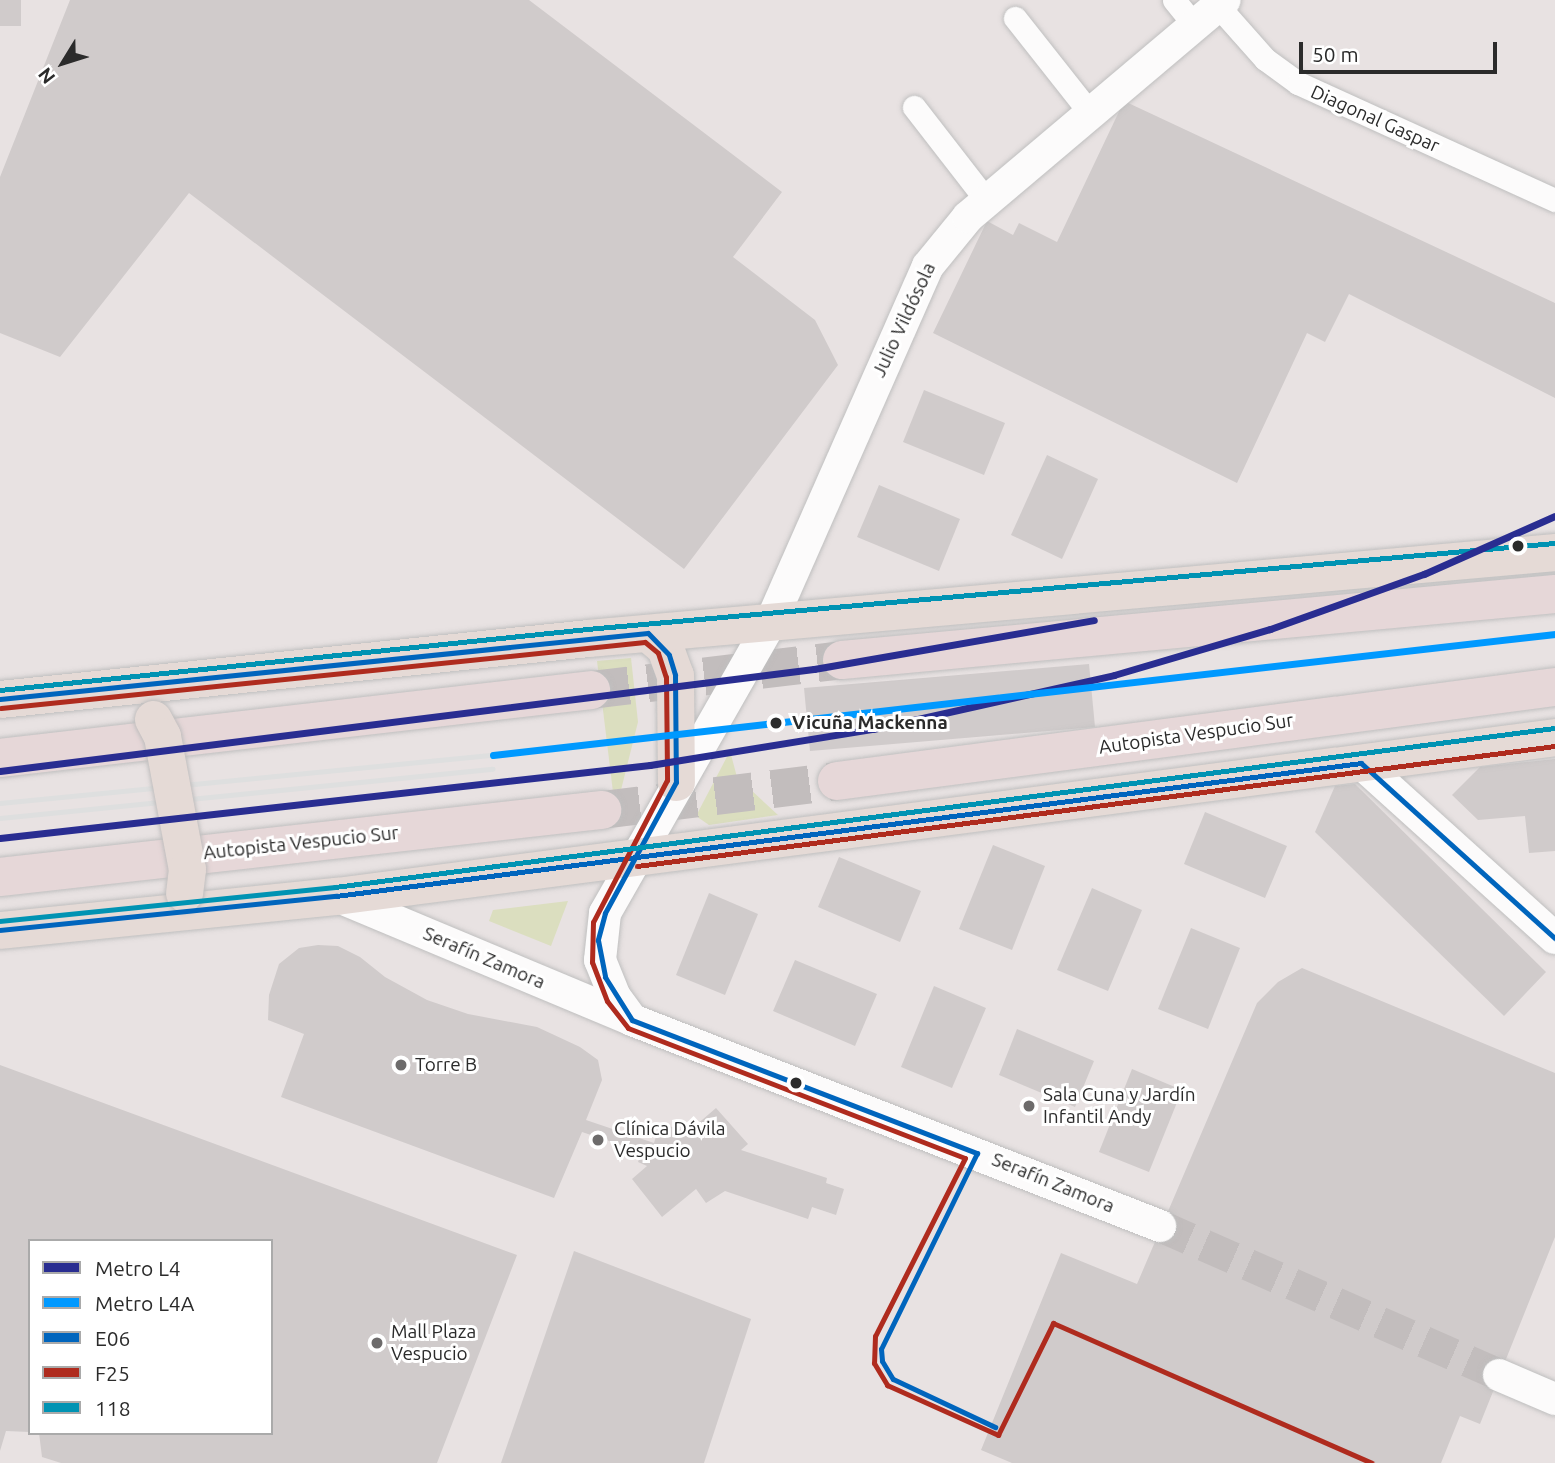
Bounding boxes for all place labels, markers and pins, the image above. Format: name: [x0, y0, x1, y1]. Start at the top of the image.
unlabelled marker: [1511, 539, 1525, 553]
place label: Vicuña Mackenna: [792, 712, 948, 734]
marker: Vicuña Mackenna: [766, 713, 786, 733]
place label: Torre B: [415, 1054, 477, 1076]
marker: Torre B: [393, 1057, 409, 1073]
unlabelled marker: [789, 1076, 803, 1090]
place label: Sala Cuna y Jardín Infantil Andy: [1043, 1084, 1196, 1128]
marker: Sala Cuna y Jardín Infantil Andy: [1021, 1098, 1037, 1114]
place label: Clínica Dávila Vespucio: [614, 1118, 725, 1162]
marker: Clínica Dávila Vespucio: [588, 1130, 608, 1150]
place label: Mall Plaza Vespucio: [391, 1321, 476, 1365]
marker: Mall Plaza Vespucio: [369, 1335, 385, 1351]

